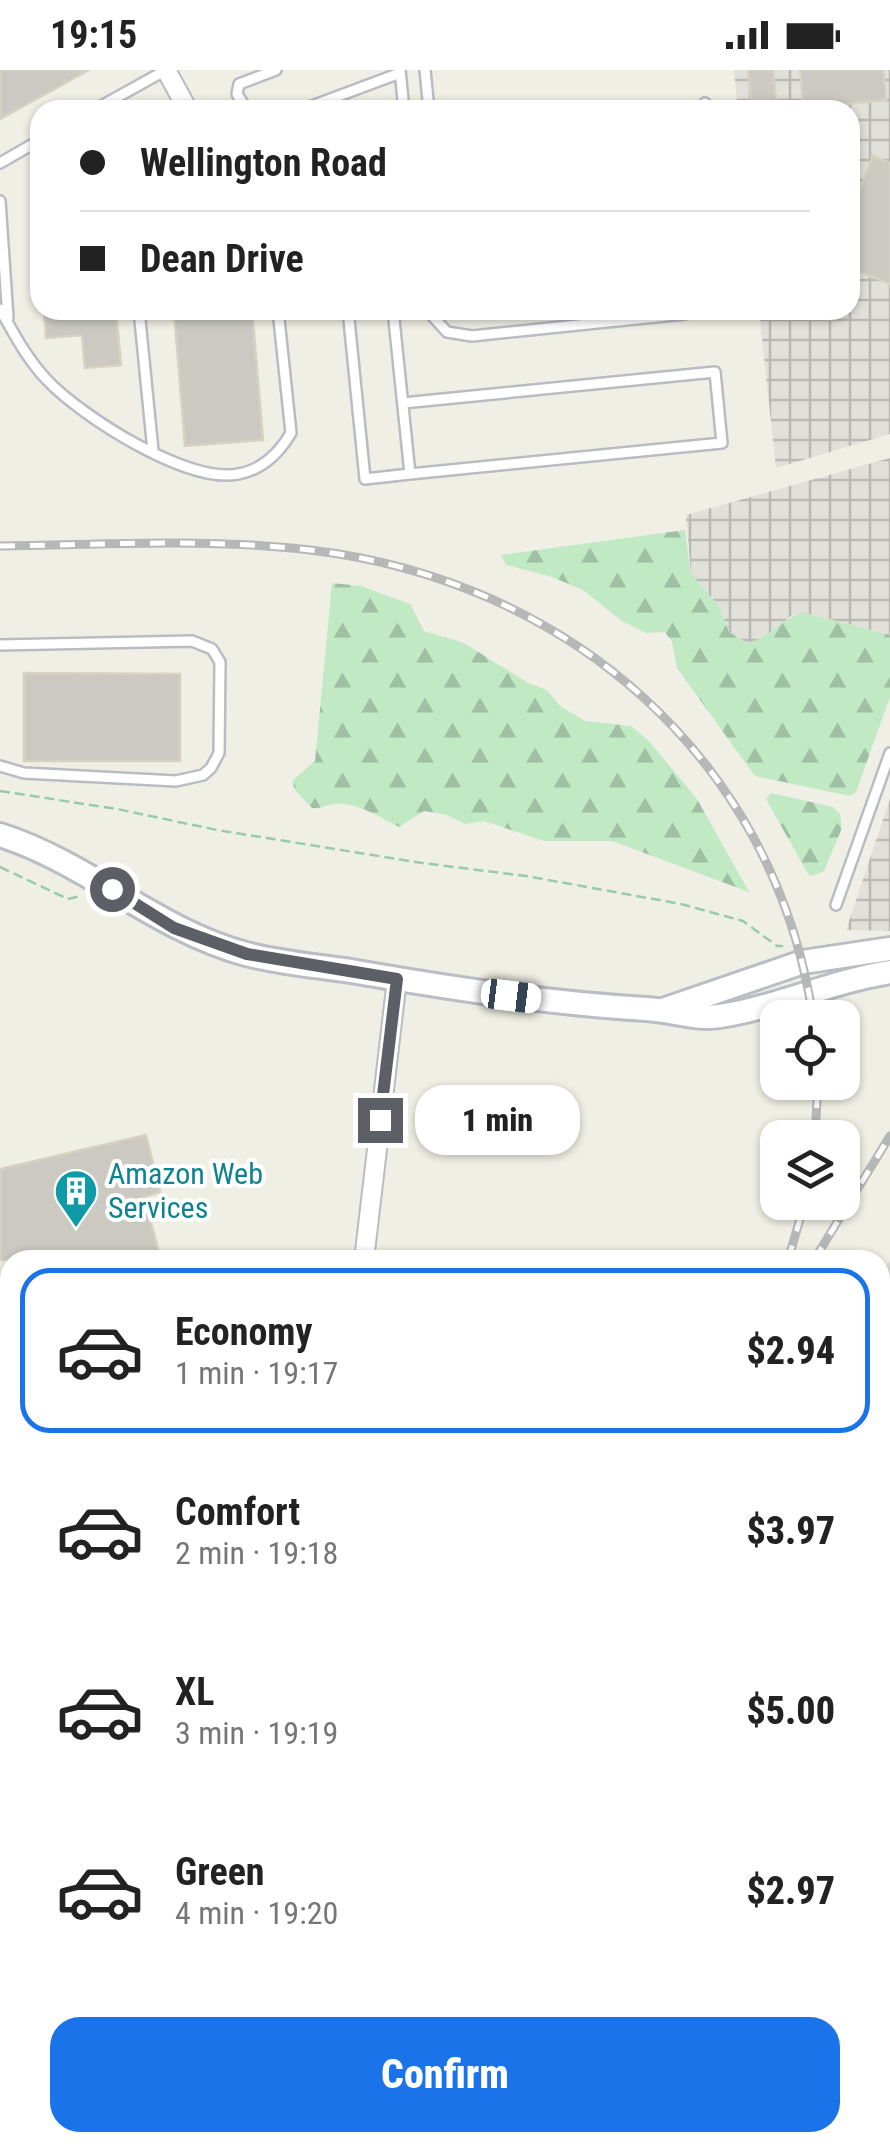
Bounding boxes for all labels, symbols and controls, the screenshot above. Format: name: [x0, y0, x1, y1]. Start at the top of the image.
text: 19:15: [50, 13, 137, 57]
text: Wellington Road: [140, 141, 387, 185]
text: Dean Drive: [140, 237, 304, 281]
route start: [90, 867, 135, 912]
car: [479, 977, 543, 1015]
map controls: [760, 1000, 860, 1220]
button: locate: [760, 1000, 860, 1100]
callout: 1 min: [415, 1085, 580, 1155]
route end: [358, 1098, 403, 1143]
text: 1 min: [462, 1101, 533, 1139]
button: layers: [760, 1120, 860, 1220]
place label: Amazon Web Services: [108, 1156, 263, 1225]
building icon: Amazon Web Services: [53, 1168, 99, 1229]
icon: car: [55, 1306, 145, 1396]
text: Economy: [175, 1310, 312, 1354]
text: $2.94: [746, 1329, 835, 1373]
text: 1 min · 19:17: [175, 1354, 338, 1392]
icon: car: [55, 1486, 145, 1576]
text: Comfort: [175, 1490, 300, 1534]
text: $3.97: [746, 1509, 835, 1553]
text: 2 min · 19:18: [175, 1534, 338, 1572]
icon: car: [55, 1666, 145, 1756]
text: XL: [175, 1670, 214, 1714]
text: $5.00: [746, 1689, 835, 1733]
text: 3 min · 19:19: [175, 1714, 338, 1752]
icon: car: [55, 1846, 145, 1936]
text: Green: [175, 1850, 265, 1894]
text: $2.97: [746, 1869, 835, 1913]
text: 4 min · 19:20: [175, 1894, 338, 1932]
button: Confirm: [50, 2017, 840, 2132]

